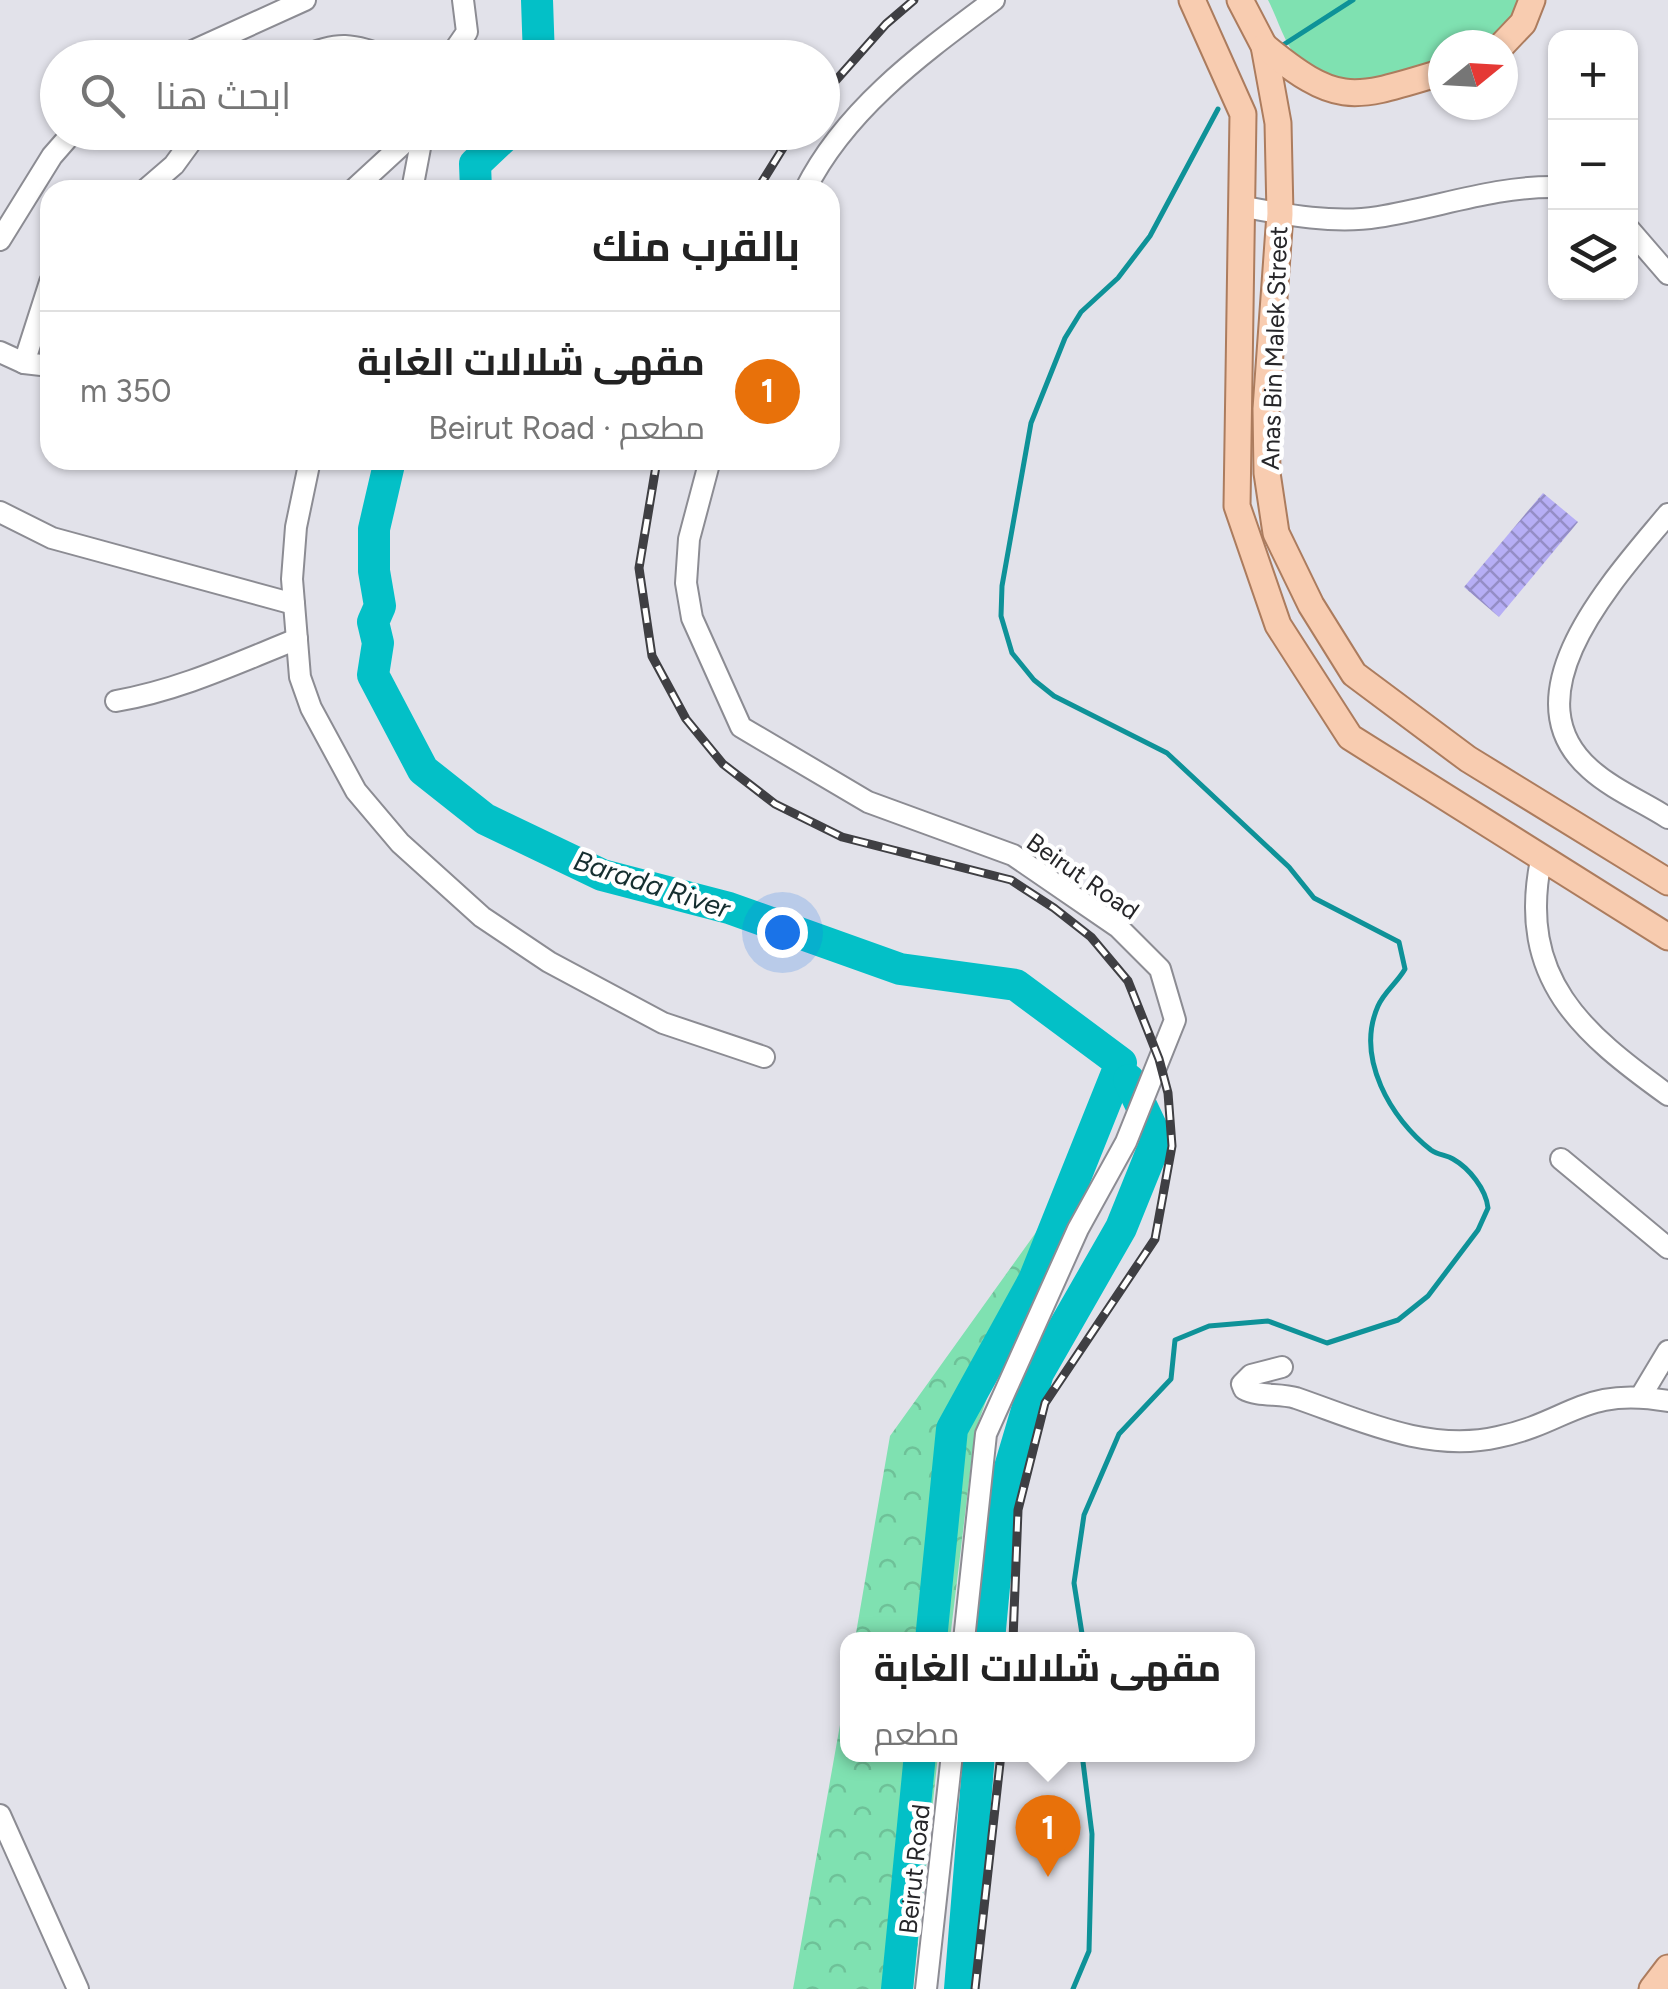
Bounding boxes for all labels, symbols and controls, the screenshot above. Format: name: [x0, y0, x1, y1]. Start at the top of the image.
north arrow: [1428, 30, 1518, 120]
map controls: [1548, 30, 1638, 300]
button: +: [1548, 30, 1638, 120]
search box: [40, 40, 840, 150]
icon: search: [75, 68, 130, 123]
text: ابحث هنا: [155, 73, 291, 119]
button: −: [1548, 120, 1638, 210]
button: layers: [1548, 210, 1638, 300]
text: بالقرب منك: [592, 221, 800, 272]
street label: Anas Bin Malek Street: [1255, 226, 1293, 470]
text: مقهى شلالات الغابة: [357, 339, 705, 385]
text: 350 m: [80, 372, 171, 410]
text: 1: [761, 372, 774, 410]
text: مطعم · Beirut Road: [428, 409, 705, 447]
street label: Beirut Road: [1021, 826, 1145, 926]
water label: Barada River: [569, 843, 736, 926]
your location: [757, 907, 808, 958]
popup: [840, 1632, 1255, 1762]
text: مقهى شلالات الغابة: [874, 1645, 1221, 1691]
text: مطعم: [874, 1715, 960, 1753]
pin: 1: [1016, 1794, 1080, 1877]
street label: Beirut Road: [892, 1803, 936, 1935]

